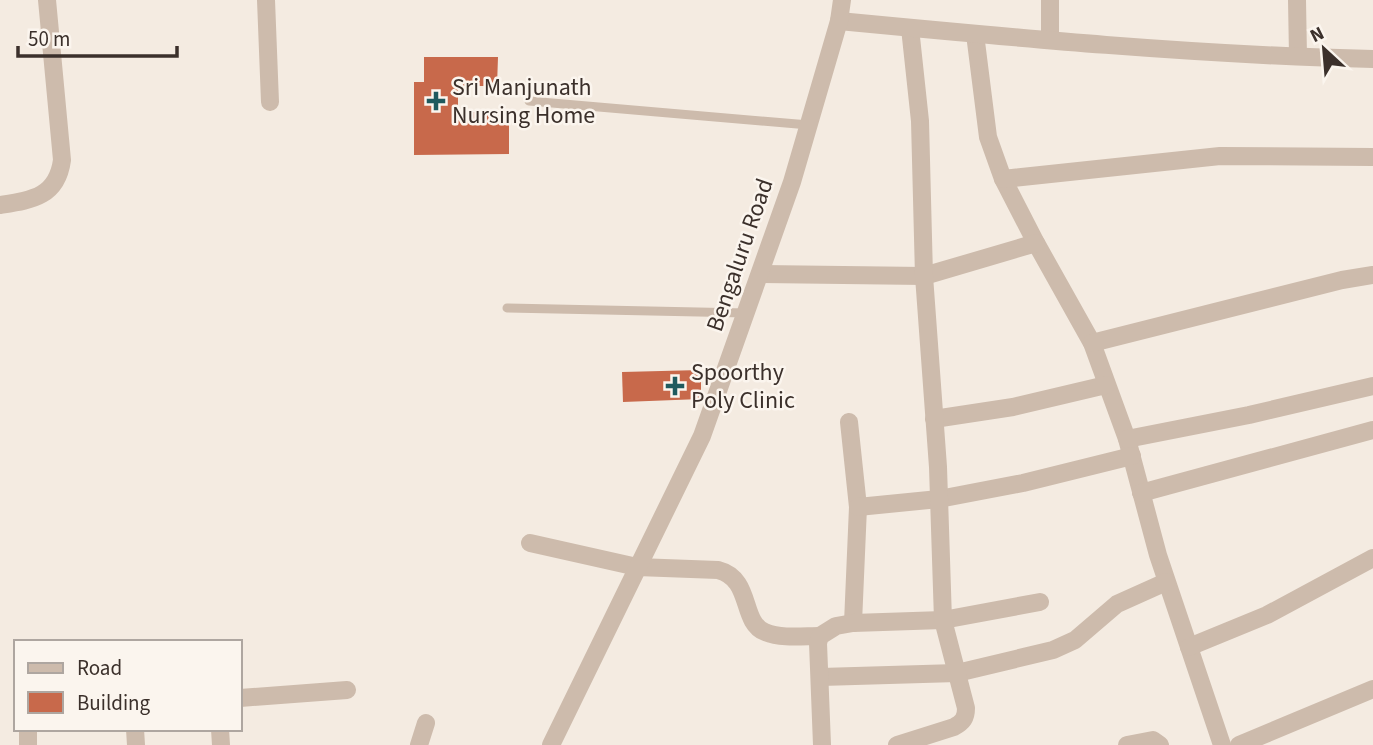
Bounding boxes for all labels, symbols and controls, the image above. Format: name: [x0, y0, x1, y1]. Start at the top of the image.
scale bar: [18, 14, 177, 58]
north arrow: [1289, 14, 1359, 84]
text: N: [1306, 20, 1329, 50]
text: 50 m: [28, 24, 70, 54]
place label: Sri Manjunath Nursing Home: [452, 70, 595, 133]
marker: Sri Manjunath Nursing Home: [426, 91, 446, 111]
street label: Bengaluru Road: [697, 174, 783, 336]
place label: Spoorthy Poly Clinic: [691, 355, 795, 418]
marker: Spoorthy Poly Clinic: [665, 376, 685, 396]
legend: [14, 640, 242, 731]
text: Road: [77, 653, 122, 683]
text: Building: [77, 688, 151, 718]

